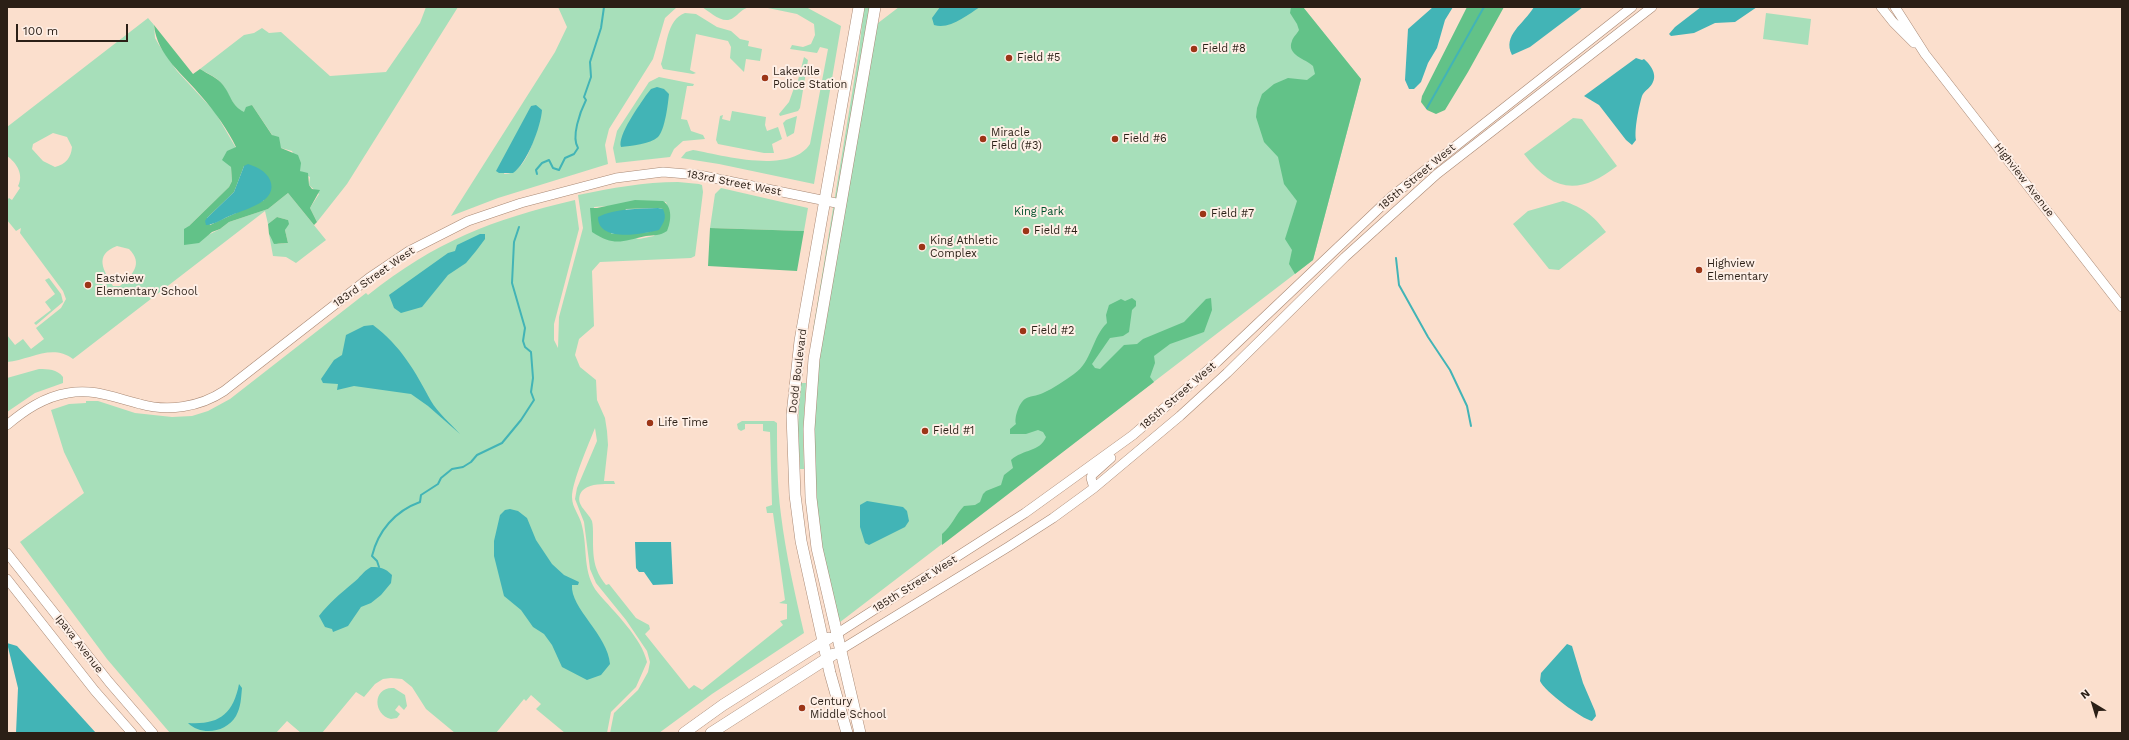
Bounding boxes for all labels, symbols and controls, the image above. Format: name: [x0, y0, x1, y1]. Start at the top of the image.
scale bar: [18, 16, 130, 42]
text: 100 m: [23, 24, 58, 38]
place label: Field #8: [1202, 42, 1246, 56]
marker: Field #8: [1189, 44, 1199, 54]
place label: Field #5: [1017, 51, 1060, 65]
marker: Field #5: [1004, 53, 1014, 63]
place label: Lakeville Police Station: [773, 65, 847, 91]
marker: Lakeville Police Station: [760, 73, 770, 83]
place label: Miracle Field (#3): [991, 126, 1042, 152]
place label: Field #6: [1123, 132, 1167, 146]
marker: Miracle Field (#3): [978, 134, 988, 144]
marker: Field #6: [1110, 134, 1120, 144]
street label: Highview Avenue: [1991, 140, 2057, 220]
street label: 185th Street West: [1376, 141, 1458, 213]
street label: 183rd Street West: [686, 167, 782, 199]
park label: King Park: [1014, 205, 1064, 219]
place label: Field #7: [1211, 207, 1254, 221]
marker: Field #7: [1198, 209, 1208, 219]
place label: Field #4: [1034, 224, 1078, 238]
marker: Field #4: [1021, 226, 1031, 236]
place label: King Athletic Complex: [930, 234, 998, 260]
marker: King Athletic Complex: [917, 242, 927, 252]
street label: 183rd Street West: [331, 244, 417, 310]
place label: Highview Elementary: [1707, 257, 1768, 283]
marker: Highview Elementary: [1694, 265, 1704, 275]
place label: Eastview Elementary School: [96, 272, 198, 298]
marker: Eastview Elementary School: [83, 280, 93, 290]
place label: Field #2: [1031, 324, 1074, 338]
marker: Field #2: [1018, 326, 1028, 336]
street label: Dodd Boulevard: [786, 328, 810, 414]
street label: 185th Street West: [1137, 359, 1219, 433]
place label: Life Time: [658, 416, 708, 430]
marker: Life Time: [645, 418, 655, 428]
place label: Field #1: [933, 424, 974, 438]
marker: Field #1: [920, 426, 930, 436]
street label: 185th Street West: [871, 553, 959, 615]
street label: Ipava Avenue: [52, 612, 106, 676]
north arrow: [2073, 684, 2113, 724]
text: N: [2078, 687, 2093, 702]
place label: Century Middle School: [810, 695, 886, 721]
marker: Century Middle School: [797, 703, 807, 713]

